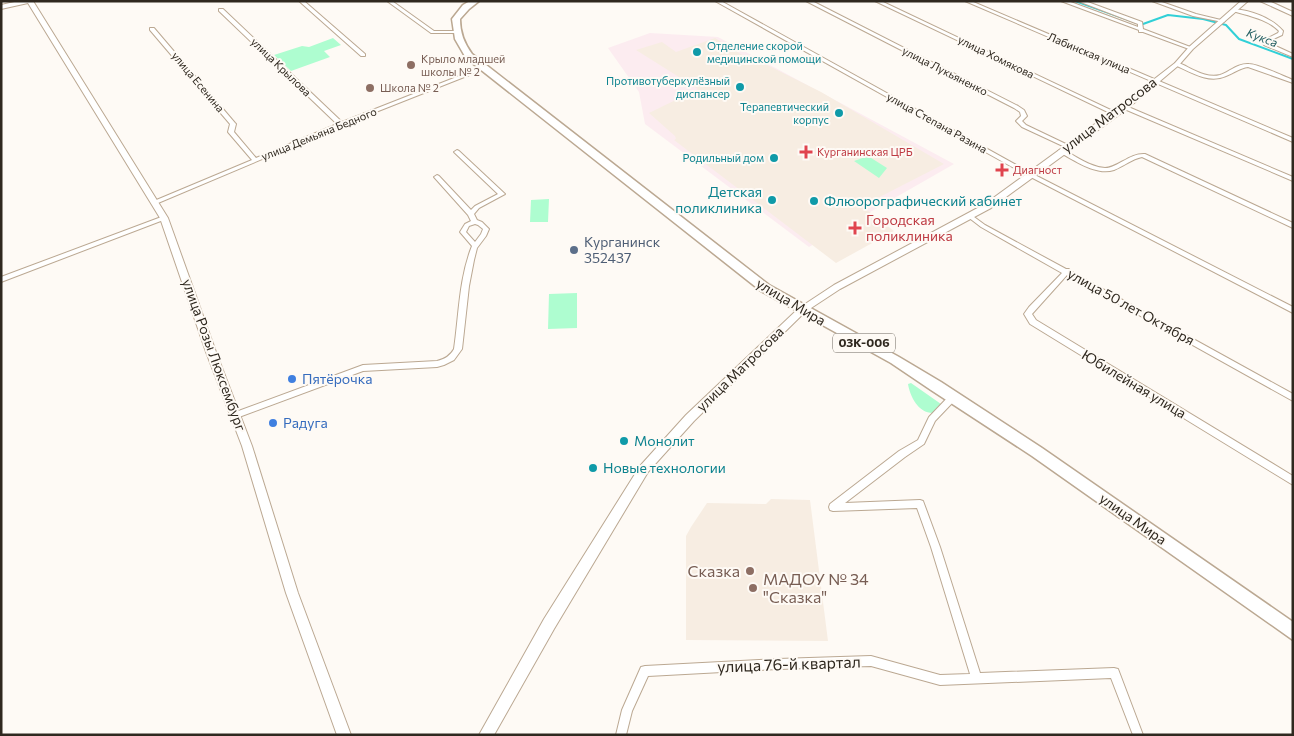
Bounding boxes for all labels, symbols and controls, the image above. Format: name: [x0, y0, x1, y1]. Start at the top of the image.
water label: Кукса: [1245, 25, 1280, 49]
street label: Лабинская улица: [1046, 29, 1132, 76]
street label: улица Хомякова: [956, 32, 1036, 81]
street label: улица Крылова: [249, 35, 314, 99]
place label: Отделение скорой медицинской помощи: [707, 39, 821, 65]
street label: улица Лукьяненко: [900, 43, 990, 98]
marker: Отделение скорой медицинской помощи: [691, 46, 703, 58]
street label: улица Есенина: [169, 49, 227, 114]
place label: Крыло младшей школы № 2: [421, 52, 505, 78]
marker: Крыло младшей школы № 2: [405, 59, 417, 71]
street label: улица Матросова: [1058, 73, 1160, 156]
place label: Противотуберкулёзный диспансер: [606, 74, 730, 100]
place label: Школа № 2: [380, 81, 439, 94]
marker: Противотуберкулёзный диспансер: [734, 81, 746, 93]
marker: Школа № 2: [364, 82, 376, 94]
street label: улица Степана Разина: [885, 90, 990, 156]
place label: Терапевтический корпус: [740, 100, 829, 126]
street label: улица Демьяна Бедного: [259, 104, 379, 163]
marker: Терапевтический корпус: [833, 107, 845, 119]
marker: Курганинская ЦРБ: [799, 145, 813, 159]
place label: Курганинская ЦРБ: [817, 145, 913, 158]
place label: Родильный дом: [683, 151, 764, 164]
marker: Родильный дом: [768, 152, 780, 164]
marker: Диагност: [995, 163, 1009, 177]
place label: Диагност: [1013, 163, 1062, 176]
place label: Детская поликлиника: [675, 183, 762, 216]
place label: Флюорографический кабинет: [824, 192, 1023, 209]
marker: Детская поликлиника: [766, 194, 778, 206]
marker: Флюорографический кабинет: [808, 195, 820, 207]
place label: Городская поликлиника: [866, 211, 953, 244]
marker: Городская поликлиника: [848, 221, 862, 235]
place label: Курганинск 352437: [584, 233, 661, 266]
marker: Курганинск 352437: [568, 244, 580, 256]
street label: улица 50 лет Октября: [1065, 265, 1198, 349]
street label: улица Мира: [754, 274, 829, 329]
street label: улица Розы Люксембург: [179, 276, 250, 433]
street label: улица Матросова: [693, 323, 787, 415]
road number: 03К-006: [833, 333, 895, 352]
street label: Юбилейная улица: [1079, 346, 1190, 421]
place label: Пятёрочка: [302, 370, 372, 387]
marker: Пятёрочка: [286, 373, 298, 385]
place label: Радуга: [283, 414, 328, 431]
marker: Радуга: [267, 417, 279, 429]
place label: Монолит: [634, 432, 695, 449]
marker: Монолит: [618, 435, 630, 447]
place label: Новые технологии: [603, 459, 726, 476]
marker: Новые технологии: [587, 462, 599, 474]
street label: улица Мира: [1097, 489, 1170, 548]
place label: Сказка: [688, 561, 740, 580]
marker: Сказка: [744, 565, 756, 577]
place label: МАДОУ № 34 "Сказка": [763, 569, 869, 606]
marker: МАДОУ № 34 "Сказка": [747, 582, 759, 594]
street label: улица 76-й квартал: [717, 652, 861, 676]

